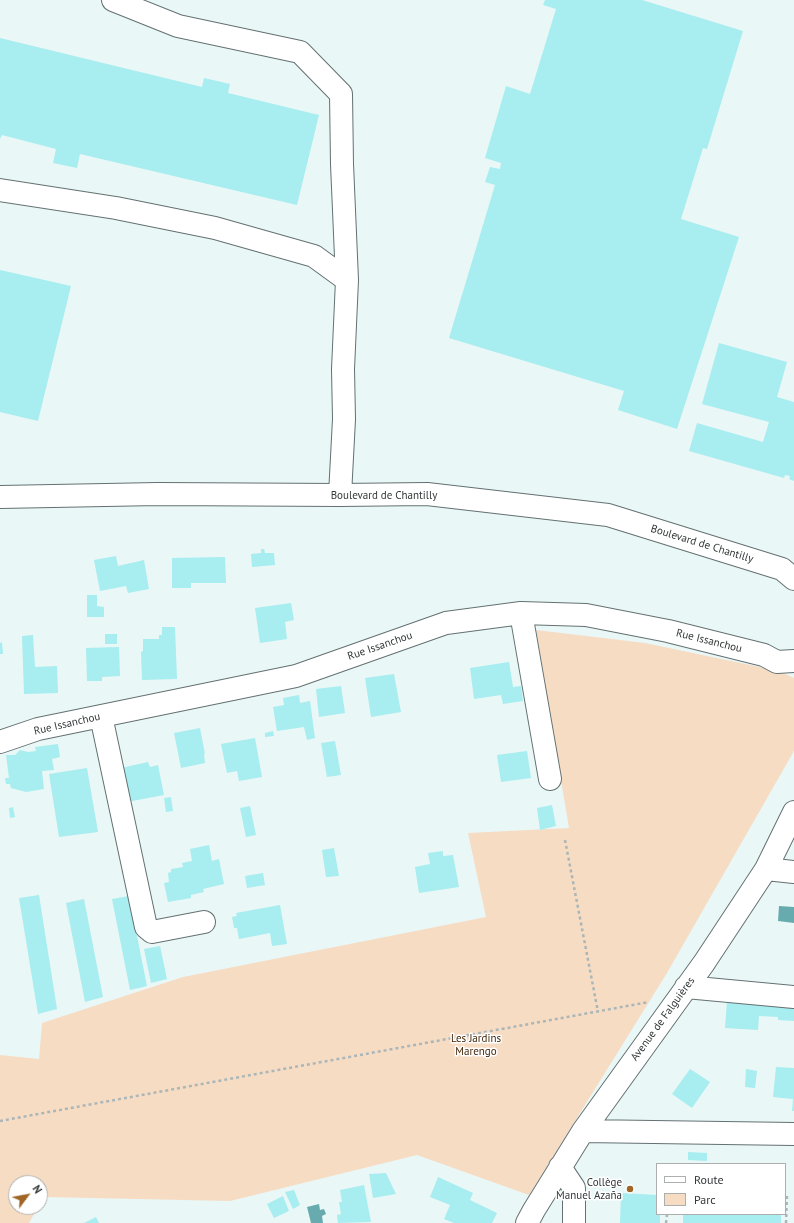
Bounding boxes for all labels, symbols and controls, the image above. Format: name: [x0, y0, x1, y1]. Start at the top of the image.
street label: Boulevard de Chantilly: [331, 489, 437, 503]
street label: Boulevard de Chantilly: [649, 522, 755, 566]
street label: Rue Issanchou: [675, 626, 743, 656]
street label: Rue Issanchou: [346, 629, 414, 663]
street label: Rue Issanchou: [33, 710, 101, 738]
street label: Avenue de Falguières: [628, 975, 698, 1063]
park label: Les Jardins Marengo: [451, 1032, 501, 1058]
legend: [656, 1163, 786, 1215]
text: Route: [694, 1172, 724, 1187]
north arrow: [8, 1175, 48, 1215]
place label: Collège Manuel Azaña: [556, 1176, 622, 1202]
text: N: [29, 1182, 45, 1196]
marker: Collège Manuel Azaña: [625, 1184, 635, 1194]
text: Parc: [694, 1192, 716, 1207]

